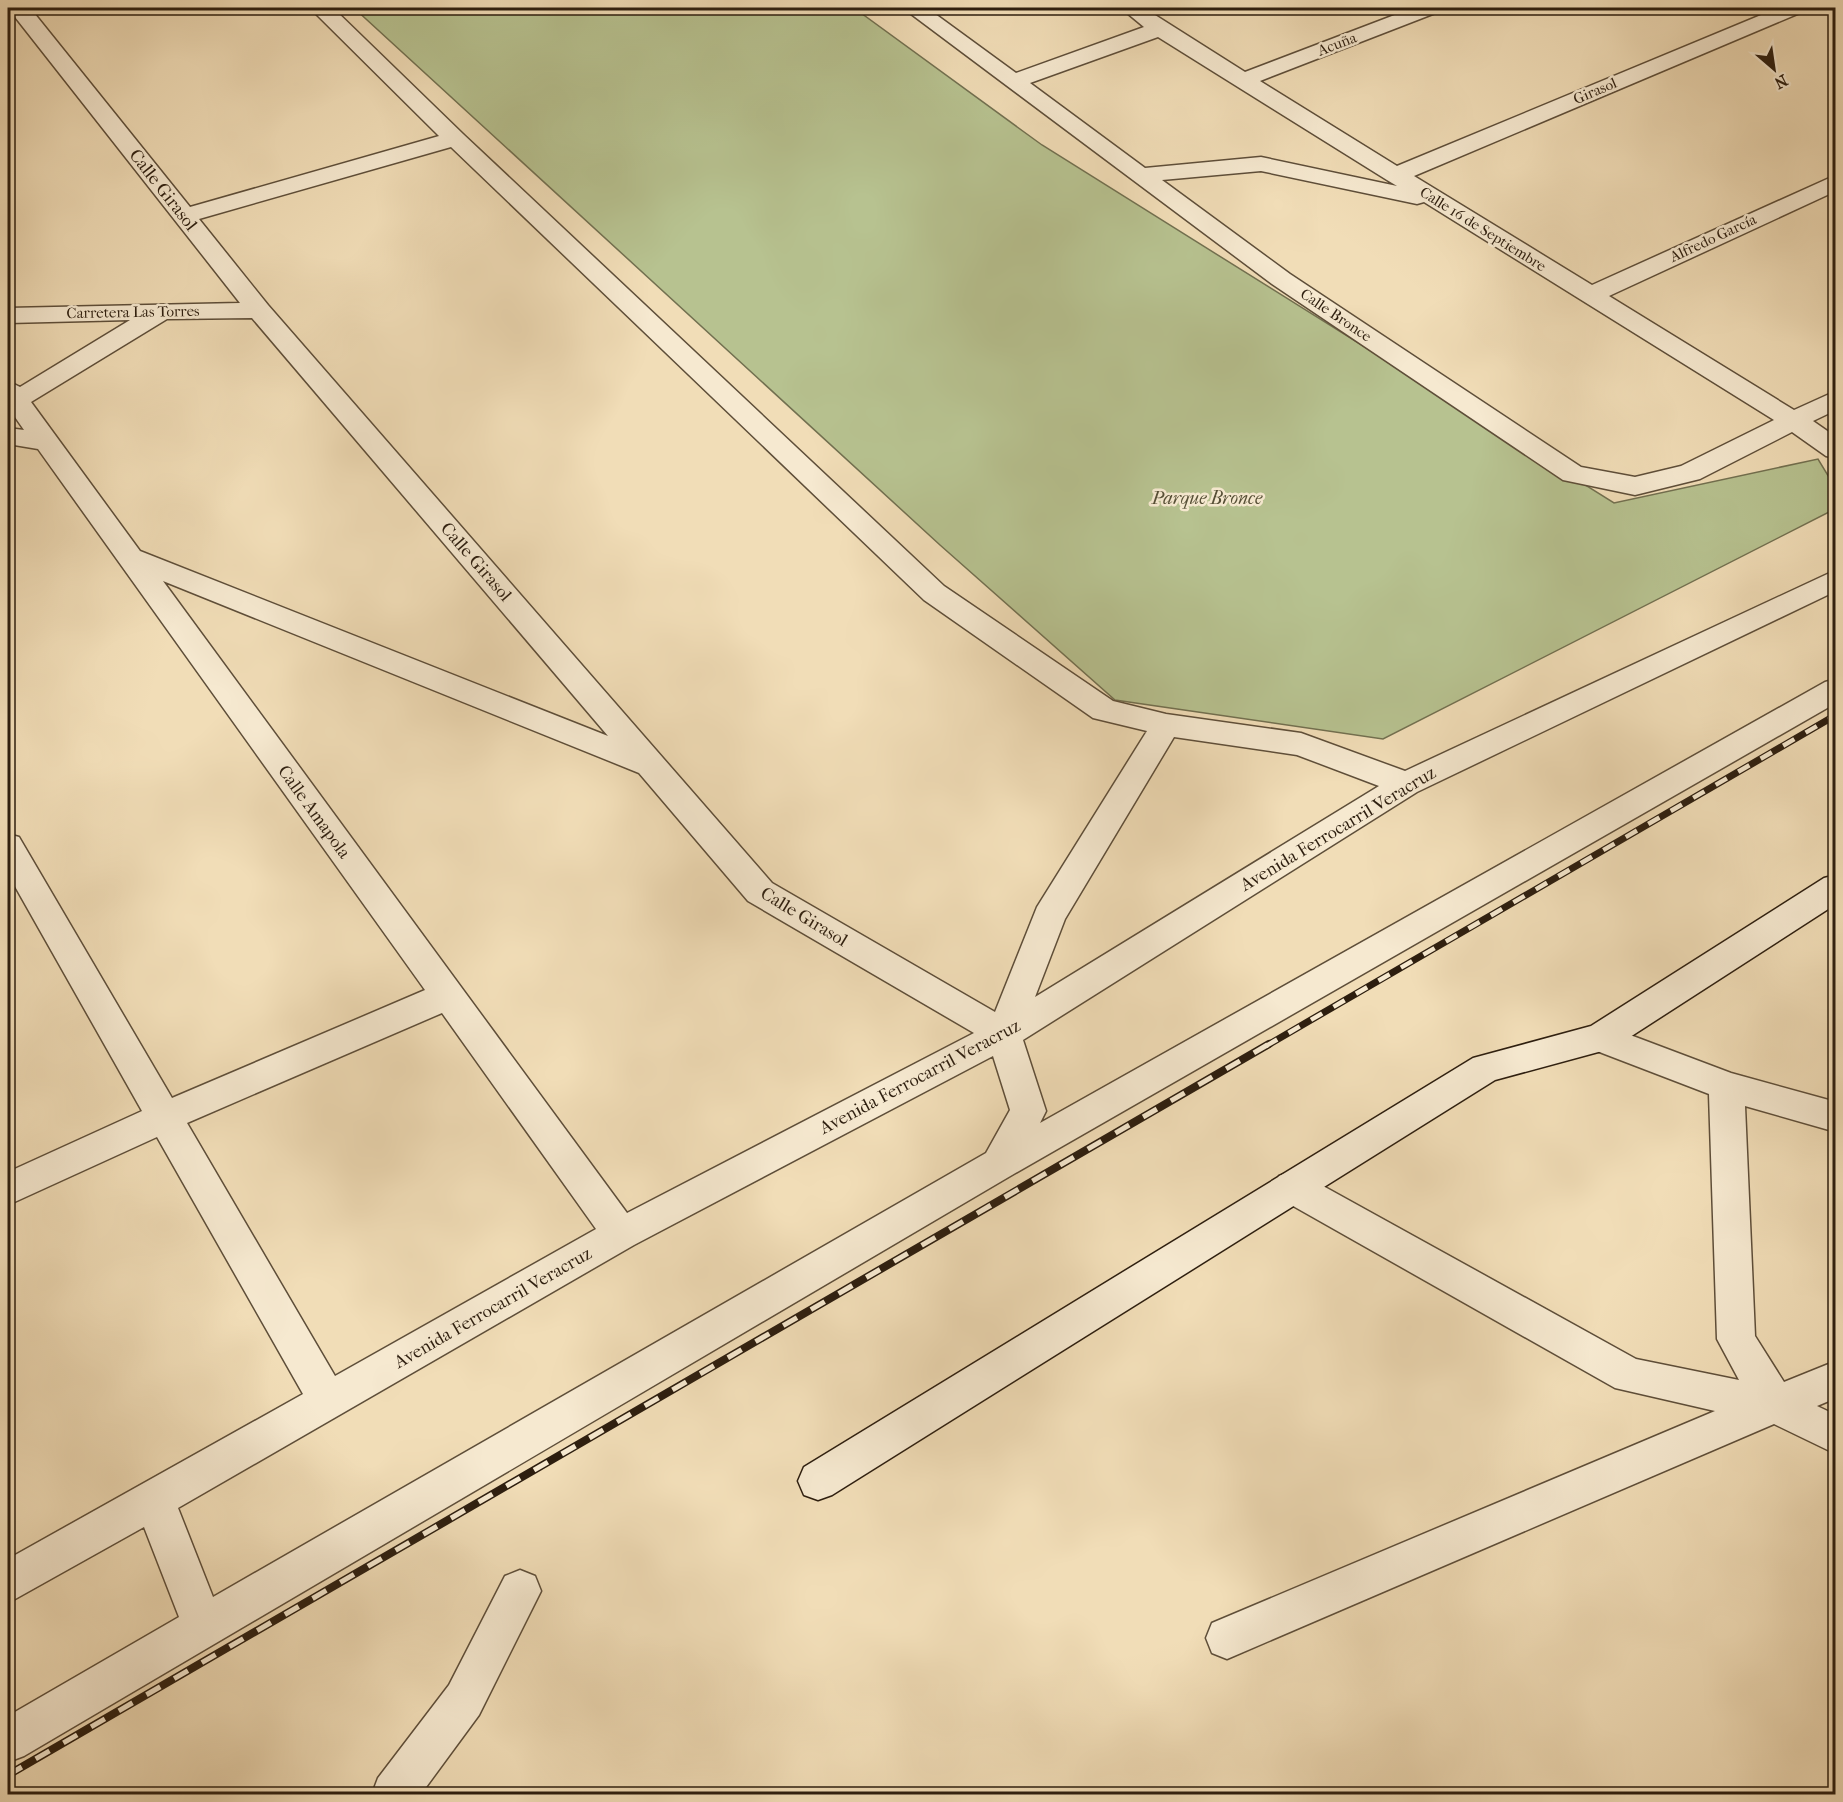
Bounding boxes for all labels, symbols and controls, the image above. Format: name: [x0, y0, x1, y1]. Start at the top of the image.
street label: Acuña: [1314, 28, 1360, 60]
north arrow: [1744, 39, 1804, 99]
text: N: [1770, 70, 1791, 93]
street label: Girasol: [1571, 74, 1619, 108]
street label: Calle Girasol: [125, 145, 201, 235]
street label: Calle 16 de Septiembre: [1417, 183, 1550, 276]
street label: Alfredo García: [1666, 210, 1760, 266]
street label: Calle Bronce: [1297, 285, 1376, 346]
street label: Carretera Las Torres: [66, 302, 200, 322]
park label: Parque Bronce: [1151, 488, 1263, 509]
street label: Calle Girasol: [436, 518, 516, 606]
street label: Calle Amapola: [273, 761, 355, 863]
street label: Avenida Ferrocarril Veracruz: [1236, 762, 1440, 896]
street label: Calle Girasol: [757, 883, 851, 951]
street label: Avenida Ferrocarril Veracruz: [815, 1015, 1024, 1139]
street label: Avenida Ferrocarril Veracruz: [390, 1243, 595, 1374]

